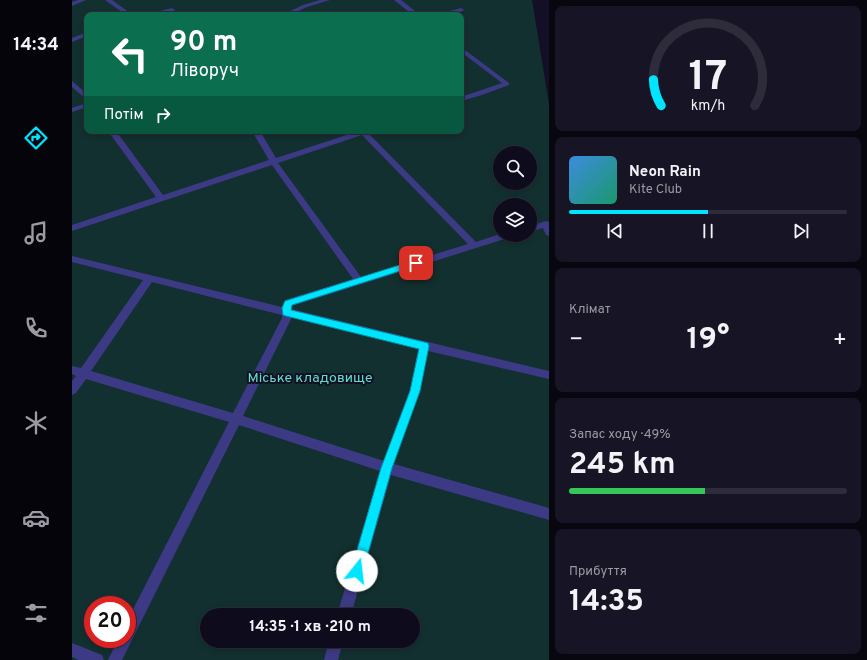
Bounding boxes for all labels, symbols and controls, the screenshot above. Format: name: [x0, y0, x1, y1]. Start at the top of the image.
text: 90 m: [170, 25, 237, 61]
icon: left: [104, 28, 156, 80]
text: 14:34: [13, 34, 59, 57]
text: 17: [689, 52, 727, 105]
text: Ліворуч: [170, 60, 239, 83]
text: km/h: [691, 97, 725, 115]
icon: right: [152, 104, 174, 126]
text: Потім: [104, 106, 144, 125]
icon: directions: [22, 124, 50, 152]
map controls: [493, 146, 537, 242]
button: search: [493, 146, 537, 190]
text: Neon Rain: [629, 163, 701, 182]
text: Kite Club: [629, 182, 682, 198]
button: layers: [493, 198, 537, 242]
icon: music: [22, 219, 50, 247]
icon: previous: [604, 220, 626, 242]
icon: pause: [697, 220, 719, 242]
icon: next: [790, 220, 812, 242]
pin: [399, 246, 433, 280]
icon: arrive: [405, 252, 427, 274]
text: Клімат: [569, 302, 611, 318]
icon: phone: [22, 314, 50, 342]
text: 19°: [687, 322, 729, 359]
text: −: [569, 327, 583, 354]
text: +: [833, 327, 847, 354]
park label: Міське кладовище: [248, 370, 372, 387]
icon: climate: [22, 409, 50, 437]
text: Запас ходу · 49%: [569, 427, 671, 443]
text: 245 km: [569, 447, 676, 484]
icon: car: [22, 504, 50, 532]
position arrow: [336, 550, 378, 592]
text: Прибуття: [569, 564, 627, 580]
text: 14:35: [569, 584, 644, 621]
speed limit sign: 20: [84, 596, 136, 648]
icon: filters: [22, 599, 50, 627]
text: 14:35 · 1 хв · 210 m: [249, 618, 371, 637]

